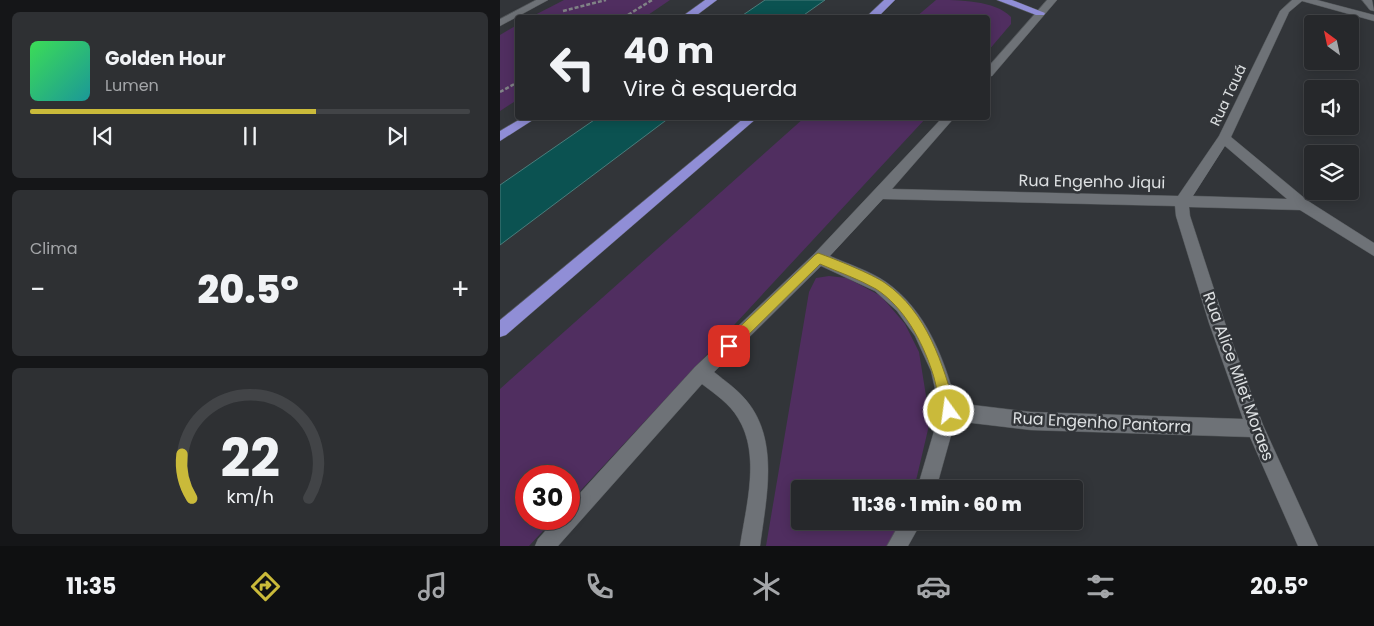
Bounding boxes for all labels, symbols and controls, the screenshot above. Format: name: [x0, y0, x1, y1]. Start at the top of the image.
north arrow: [1304, 15, 1359, 70]
map controls: [1304, 15, 1359, 200]
text: 40 m: [623, 26, 714, 75]
icon: left: [540, 35, 605, 100]
text: Golden Hour: [105, 45, 226, 72]
street label: Rua Tauá: [1205, 61, 1251, 129]
text: Vire à esquerda: [623, 73, 797, 104]
text: Lumen: [105, 74, 159, 97]
button: sound: [1304, 80, 1359, 135]
icon: previous: [89, 122, 117, 150]
icon: pause: [236, 122, 264, 150]
icon: next: [383, 122, 411, 150]
button: layers: [1304, 145, 1359, 200]
street label: Rua Engenho Jiqui: [1018, 169, 1166, 194]
text: Clima: [30, 237, 78, 260]
text: 20.5°: [198, 263, 299, 316]
text: −: [30, 270, 45, 309]
text: +: [451, 270, 470, 309]
street label: Rua Alice Milet Moraes: [1197, 288, 1280, 464]
pin: [708, 325, 750, 367]
icon: arrive: [715, 332, 743, 360]
position arrow: [922, 384, 974, 436]
street label: Rua Engenho Pantorra: [1012, 406, 1192, 439]
text: 22: [220, 422, 280, 495]
speed limit sign: 30: [515, 465, 580, 530]
text: km/h: [226, 484, 274, 509]
text: 11:36 · 1 min · 60 m: [852, 491, 1022, 518]
icon: directions: [248, 569, 283, 604]
icon: music: [415, 569, 450, 604]
icon: phone: [582, 569, 617, 604]
icon: climate: [749, 569, 784, 604]
icon: car: [916, 569, 951, 604]
icon: filters: [1083, 569, 1118, 604]
text: 11:35: [66, 571, 116, 602]
text: 20.5°: [1250, 571, 1308, 602]

